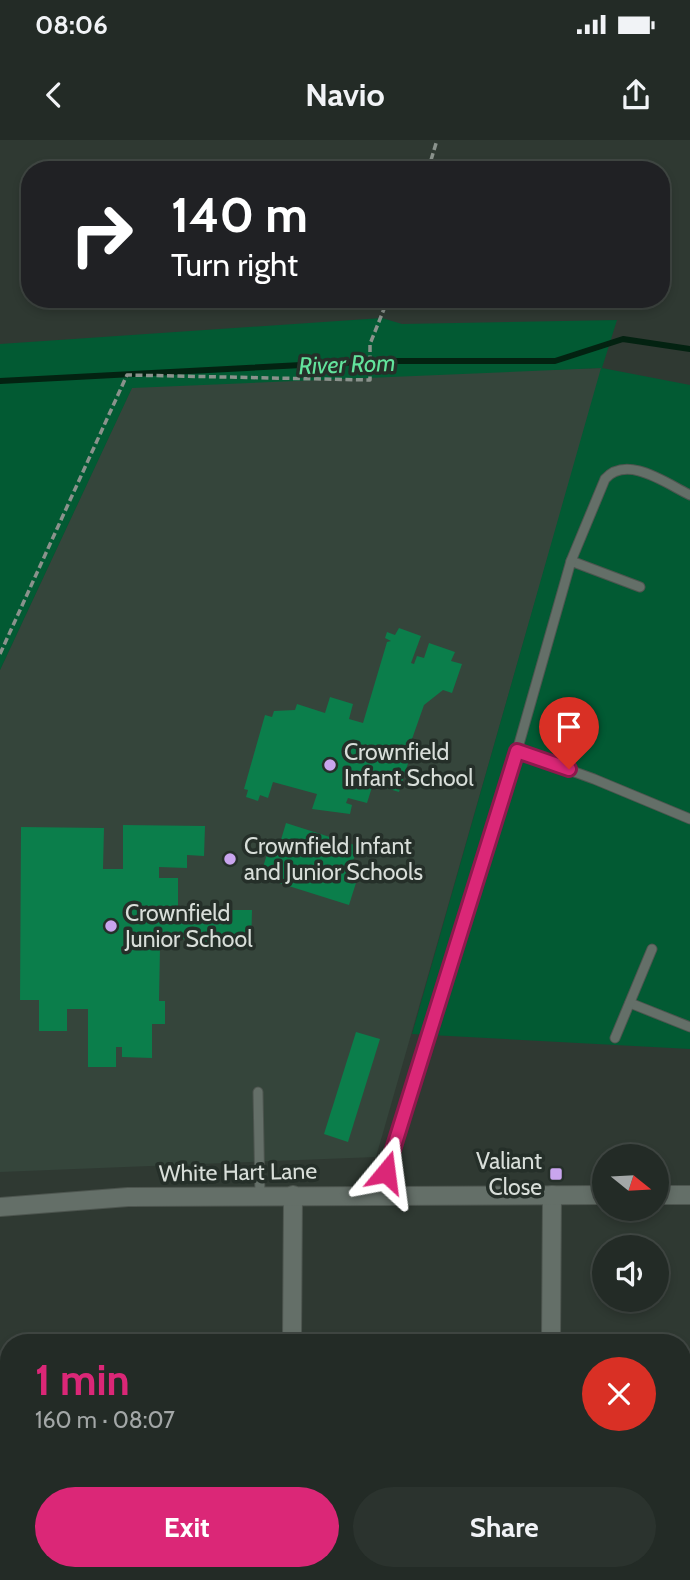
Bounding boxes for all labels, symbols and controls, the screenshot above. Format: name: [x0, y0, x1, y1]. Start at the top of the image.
text: 08:06: [35, 9, 108, 41]
text: Navio: [305, 75, 385, 114]
icon: back: [35, 76, 73, 114]
icon: share: [617, 76, 655, 114]
text: 140 m: [171, 185, 308, 244]
icon: right: [56, 189, 147, 280]
text: Turn right: [171, 245, 298, 284]
water label: River Rom: [298, 348, 396, 380]
pin: [539, 697, 599, 769]
icon: arrive: [550, 708, 588, 746]
place label: Crownfield Infant School: [344, 738, 474, 792]
marker: Crownfield Infant School: [322, 757, 338, 773]
place label: Crownfield Infant and Junior Schools: [244, 832, 423, 886]
marker: Crownfield Infant and Junior Schools: [222, 851, 238, 867]
place label: Crownfield Junior School: [124, 899, 253, 953]
marker: Crownfield Junior School: [103, 918, 119, 934]
position arrow: [349, 1135, 423, 1209]
north arrow: [592, 1144, 668, 1222]
map controls: [592, 1144, 669, 1312]
place label: Valiant Close: [476, 1147, 542, 1201]
street label: White Hart Lane: [159, 1157, 318, 1187]
marker: Valiant Close: [548, 1166, 564, 1182]
button: sound: [592, 1235, 669, 1312]
text: 1 min: [35, 1354, 130, 1406]
button: close: [582, 1357, 656, 1431]
text: 160 m · 08:07: [35, 1406, 175, 1434]
button: Exit: [35, 1487, 339, 1567]
button: Share: [353, 1487, 656, 1567]

